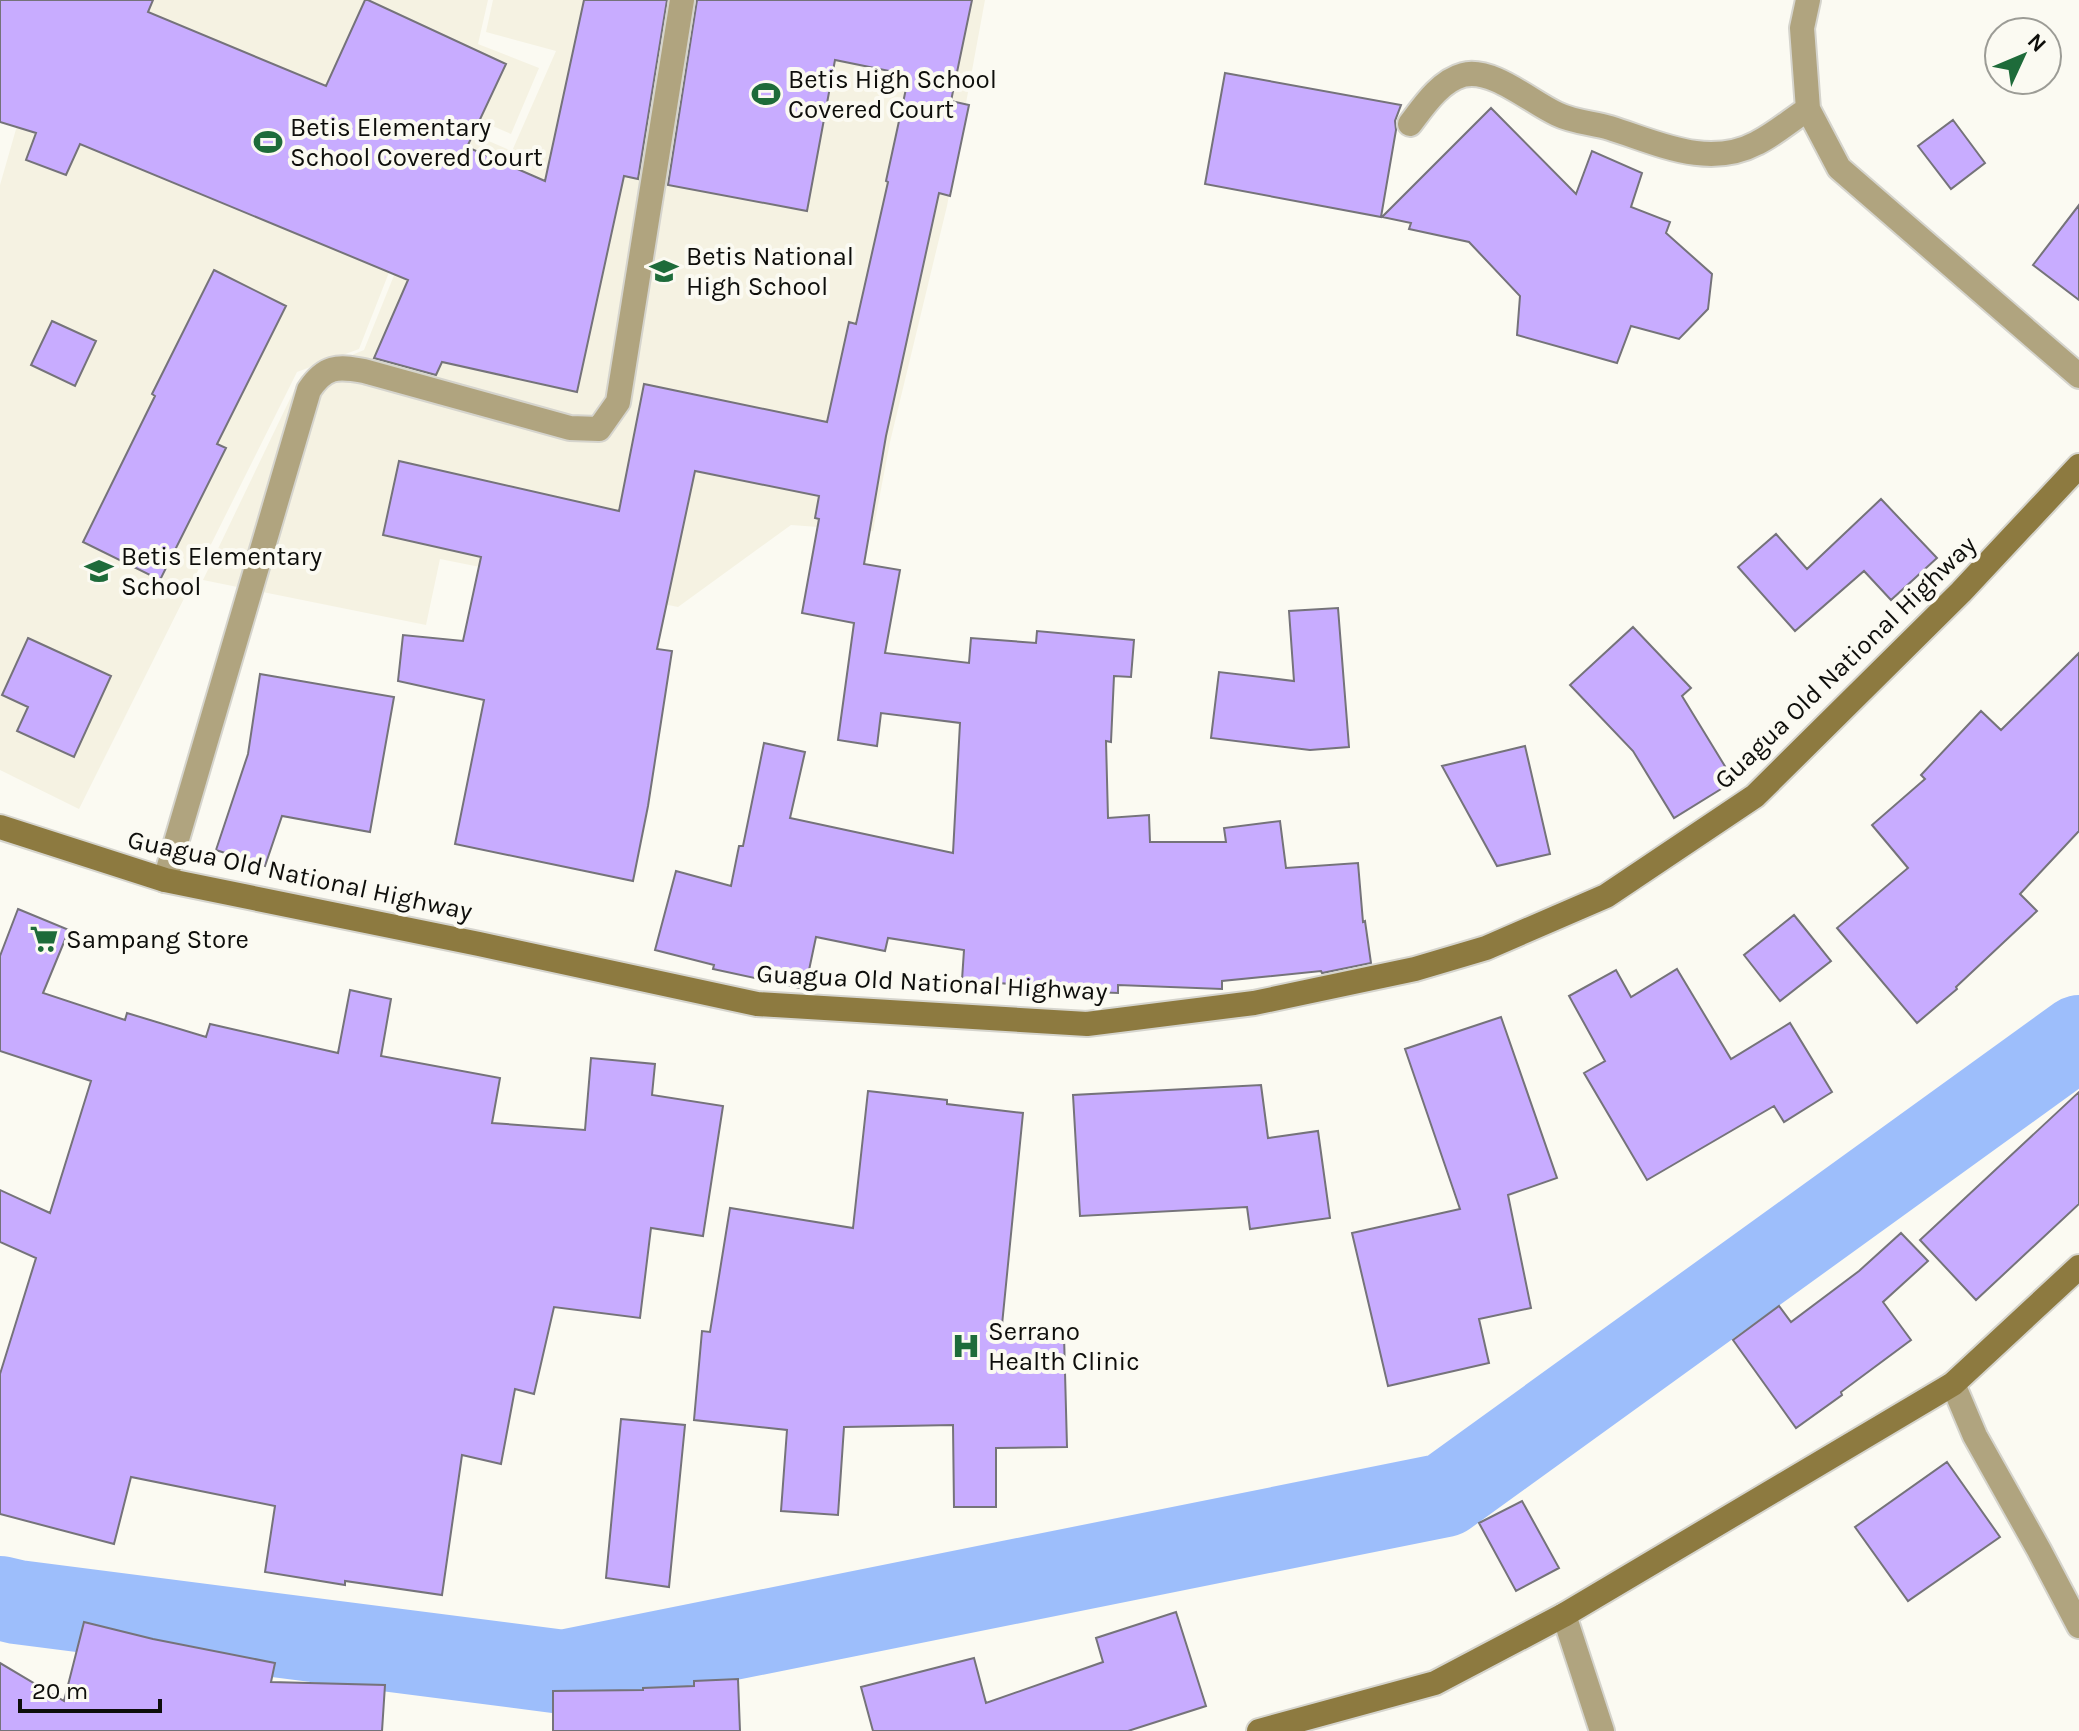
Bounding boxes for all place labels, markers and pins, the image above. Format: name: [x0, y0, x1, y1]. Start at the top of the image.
place label: Betis High School Covered Court: [788, 64, 997, 125]
sports icon: Betis High School Covered Court: [751, 79, 781, 109]
place label: Betis Elementary School Covered Court: [290, 112, 543, 173]
sports icon: Betis Elementary School Covered Court: [253, 127, 283, 157]
place label: Betis National High School: [686, 241, 854, 302]
school or university icon: Betis National High School: [649, 256, 679, 286]
place label: Betis Elementary School: [121, 541, 322, 602]
school or university icon: Betis Elementary School: [84, 556, 114, 586]
supermarket icon: Sampang Store: [29, 924, 59, 954]
place label: Sampang Store: [66, 924, 249, 955]
place label: Serrano Health Clinic: [988, 1316, 1140, 1377]
hospital icon: Serrano Health Clinic: [951, 1331, 981, 1361]

